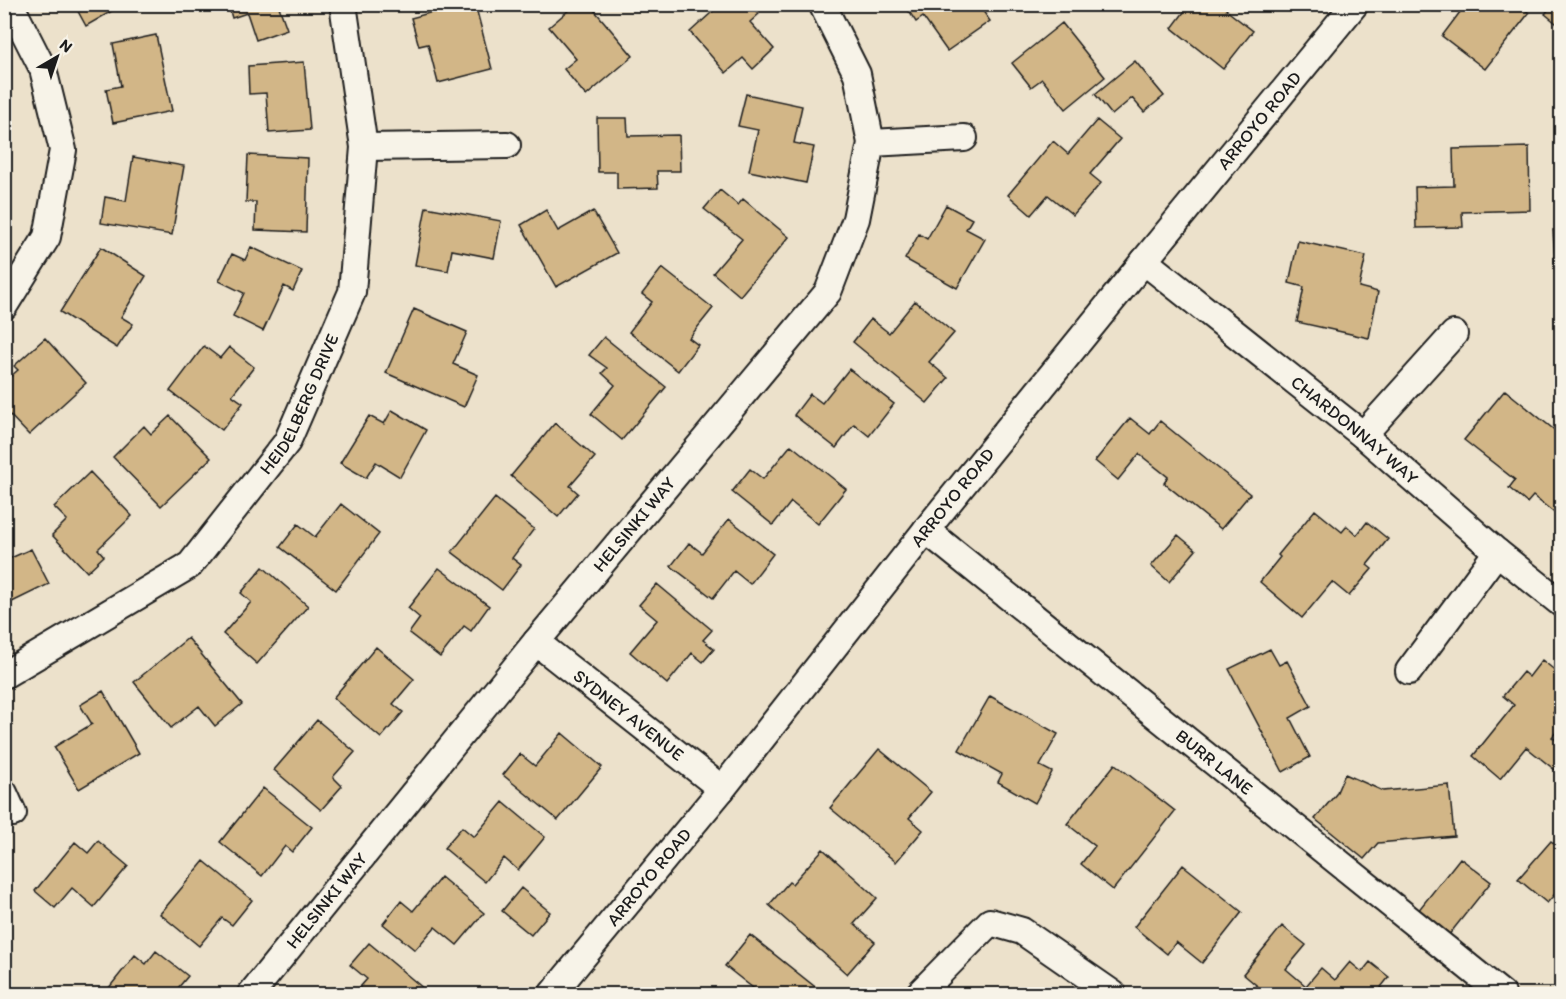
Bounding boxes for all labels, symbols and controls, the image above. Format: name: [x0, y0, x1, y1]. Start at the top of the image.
north arrow: [27, 27, 87, 87]
text: N: [56, 35, 76, 57]
street label: ARROYO ROAD: [1213, 67, 1306, 174]
street label: HEIDELBERG DRIVE: [255, 330, 344, 479]
street label: CHARDONNAY WAY: [1286, 371, 1423, 490]
street label: ARROYO ROAD: [906, 444, 999, 551]
street label: HELSINKI WAY: [588, 472, 680, 576]
street label: SYDNEY AVENUE: [569, 665, 688, 766]
street label: BURR LANE: [1171, 724, 1257, 800]
street label: ARROYO ROAD: [602, 823, 696, 930]
street label: HELSINKI WAY: [281, 848, 372, 953]

